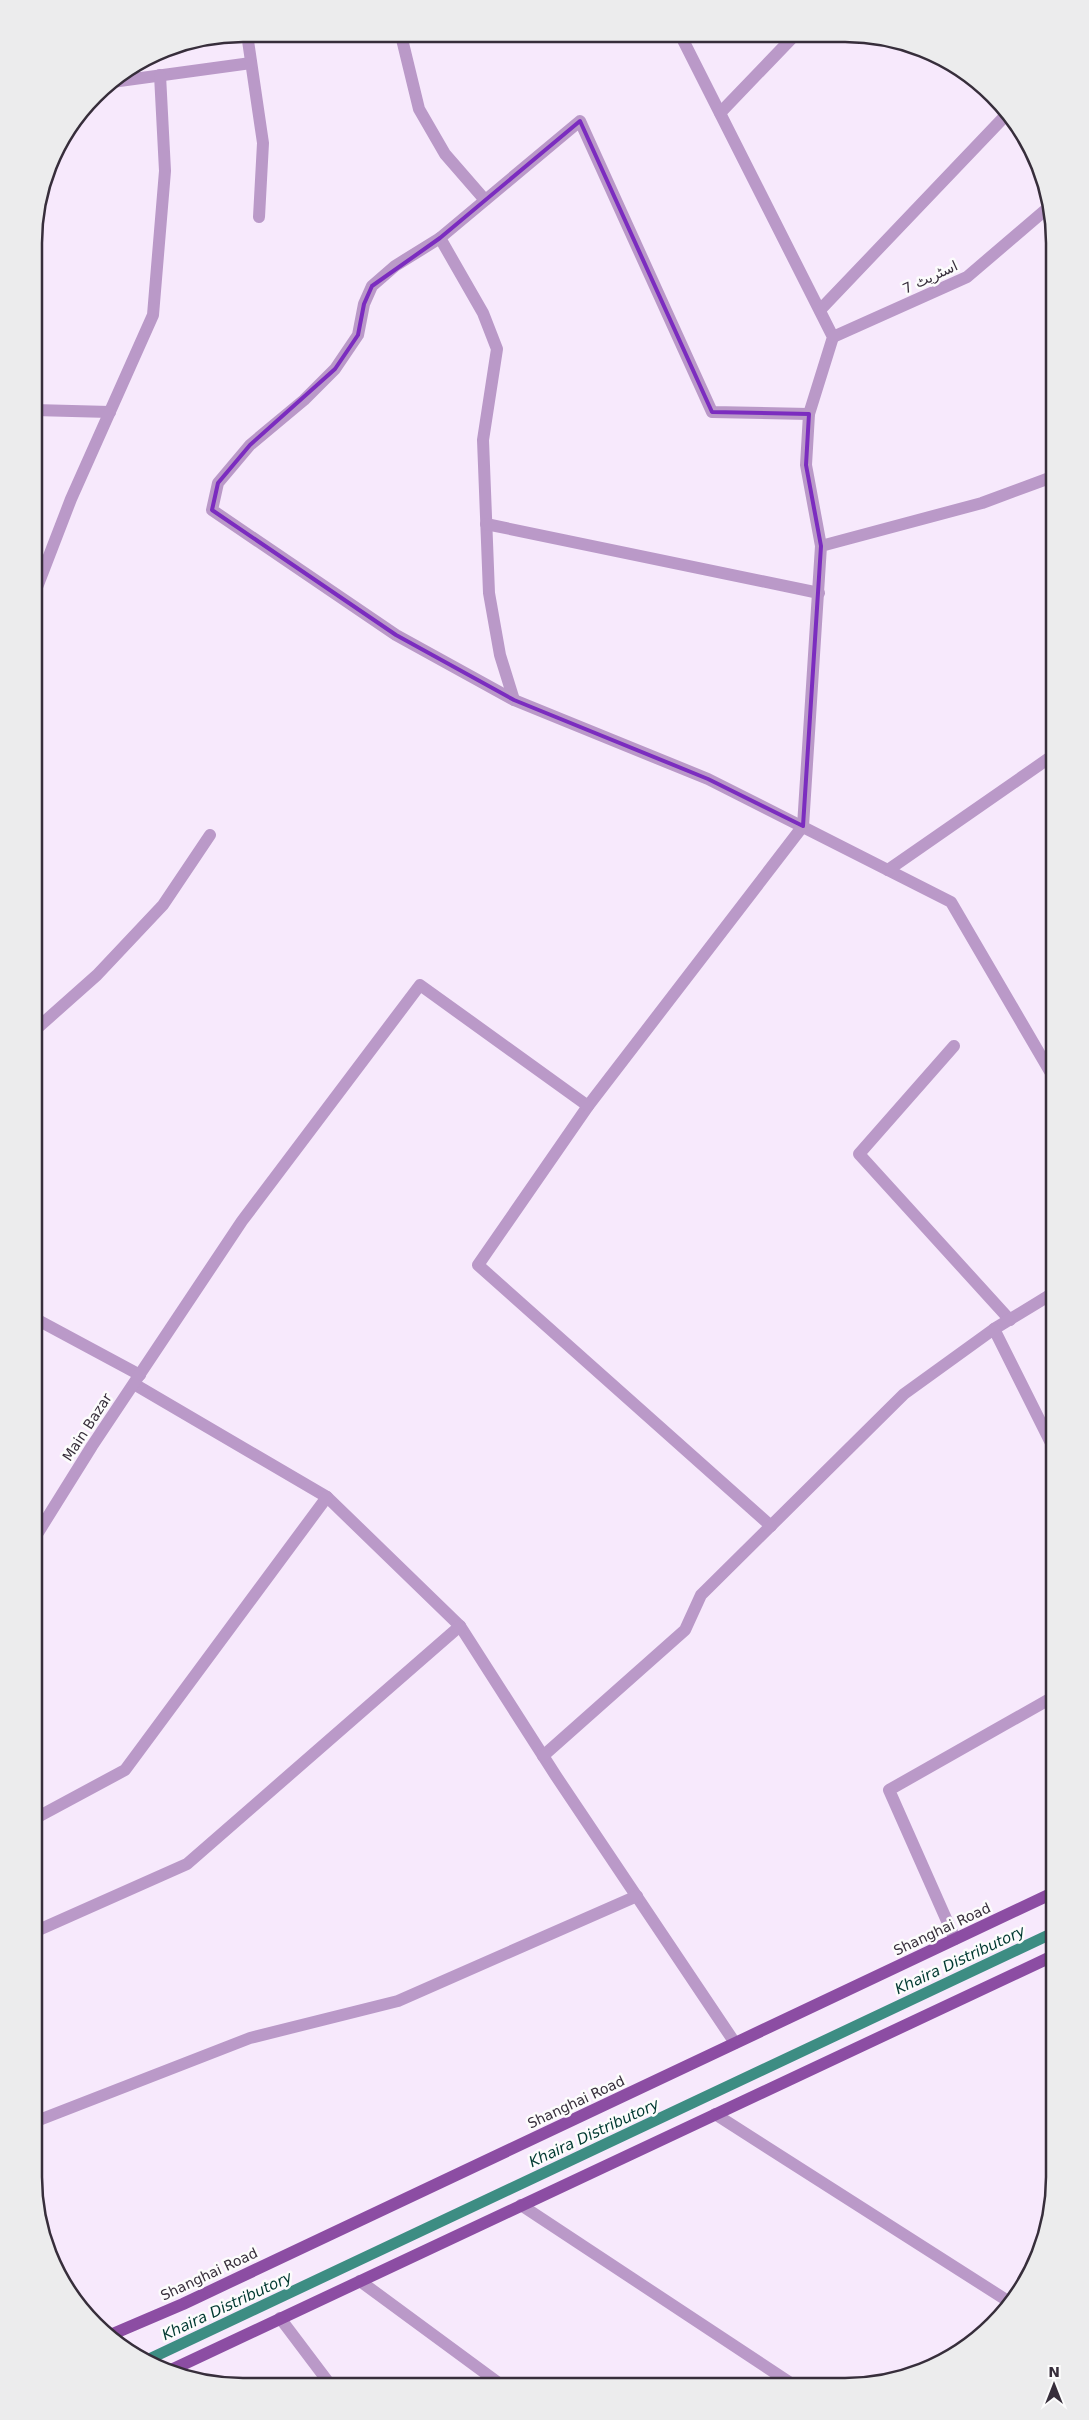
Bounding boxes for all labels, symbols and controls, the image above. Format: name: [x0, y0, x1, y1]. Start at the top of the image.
street label: اسٹریٹ 7: [900, 257, 960, 298]
street label: Main Bazar: [59, 1390, 115, 1464]
street label: Shanghai Road: [891, 1900, 993, 1958]
water label: Khaira Distributory: [892, 1921, 1029, 1998]
street label: Shanghai Road: [525, 2073, 627, 2131]
water label: Khaira Distributory: [526, 2094, 663, 2171]
street label: Shanghai Road: [158, 2245, 260, 2303]
water label: Khaira Distributory: [159, 2267, 296, 2344]
north arrow: [1029, 2360, 1079, 2410]
text: N: [1048, 2364, 1060, 2380]

